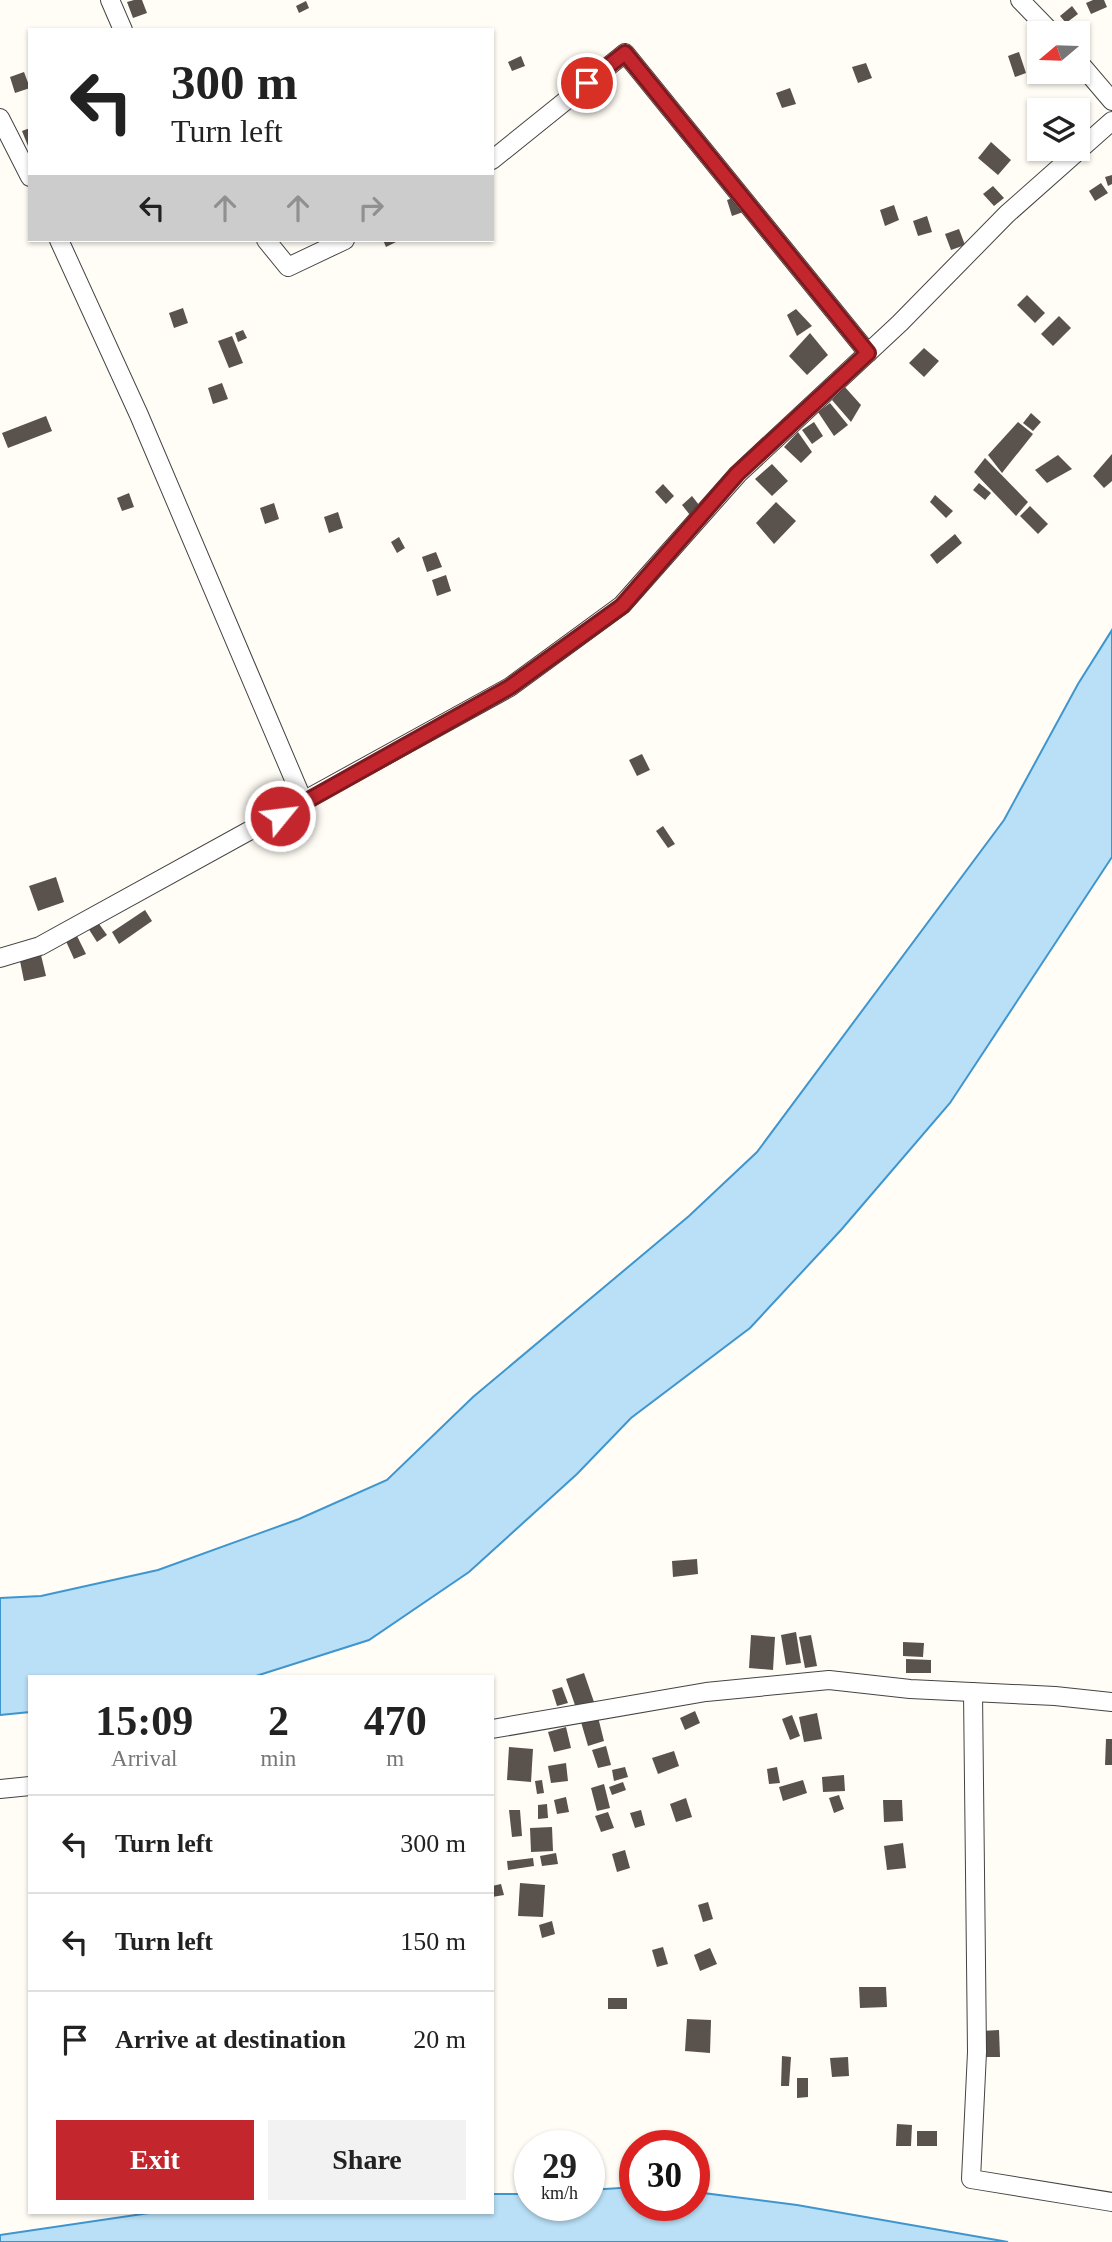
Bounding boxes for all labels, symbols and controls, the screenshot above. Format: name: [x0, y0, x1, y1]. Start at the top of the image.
north arrow: [1027, 21, 1090, 84]
map controls: [1027, 21, 1090, 161]
pin: [557, 53, 617, 113]
text: 300 m: [171, 55, 298, 110]
icon: left: [56, 56, 147, 147]
icon: arrive: [568, 64, 606, 102]
button: layers: [1027, 98, 1090, 161]
text: Turn left: [171, 113, 283, 149]
icon: left: [133, 189, 171, 227]
icon: ahead: [206, 189, 244, 227]
icon: ahead: [279, 189, 317, 227]
icon: right: [352, 189, 390, 227]
position arrow: [243, 779, 317, 853]
text: 15:09: [95, 1698, 193, 1744]
text: 2: [268, 1698, 289, 1744]
text: 470: [364, 1698, 427, 1744]
text: Arrival: [111, 1746, 178, 1771]
text: min: [261, 1746, 296, 1771]
text: m: [386, 1746, 404, 1771]
icon: left: [56, 1825, 94, 1863]
text: Turn left: [115, 1829, 213, 1858]
text: 300 m: [400, 1829, 466, 1858]
icon: left: [56, 1923, 94, 1961]
text: Turn left: [115, 1927, 213, 1956]
text: 150 m: [400, 1927, 466, 1956]
icon: arrive: [56, 2021, 94, 2059]
text: Arrive at destination: [115, 2025, 346, 2054]
text: 20 m: [413, 2025, 466, 2054]
button: Exit: [56, 2120, 254, 2200]
button: Share: [268, 2120, 466, 2200]
speed limit sign: 30: [619, 2130, 710, 2221]
text: 29: [542, 2147, 577, 2186]
text: km/h: [541, 2183, 578, 2203]

